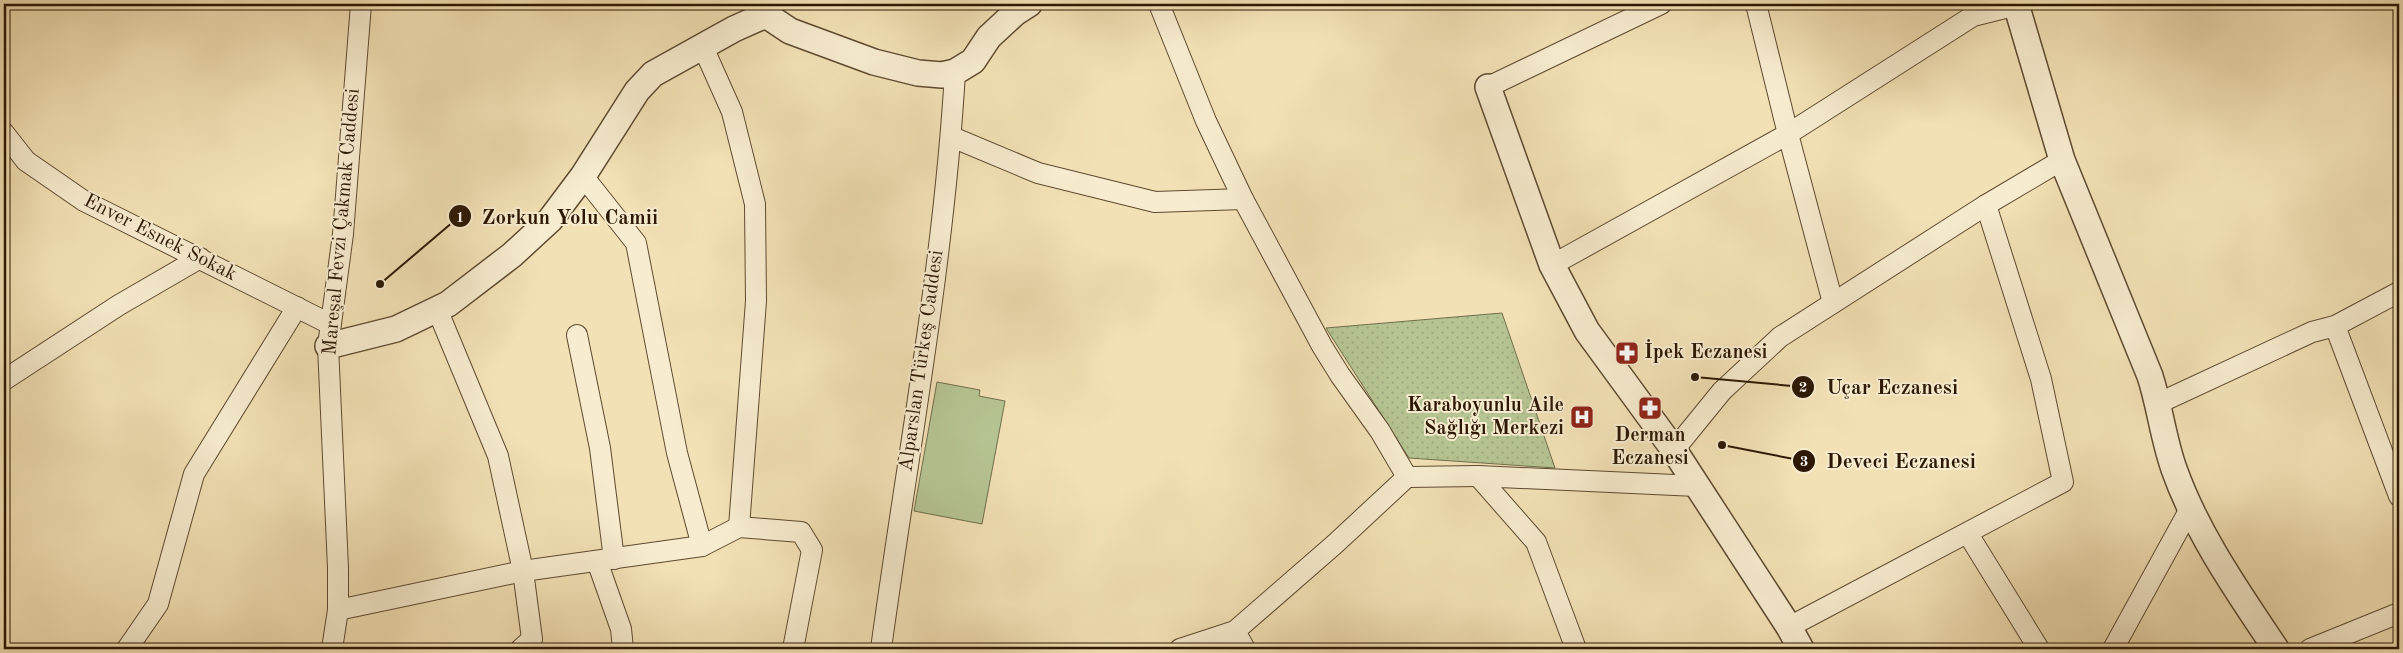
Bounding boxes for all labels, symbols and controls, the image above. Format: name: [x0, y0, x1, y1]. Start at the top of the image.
street label: Mareşal Fevzi Çakmak Caddesi: [320, 88, 364, 356]
street label: Enver Esnek Sokak: [80, 191, 240, 285]
callout: Zorkun Yolu Camii: [447, 198, 668, 234]
text: Zorkun Yolu Camii: [482, 208, 658, 229]
text: 1: [456, 211, 464, 226]
street label: Alparslan Türkeş Caddesi: [897, 249, 947, 473]
place label: İpek Eczanesi: [1644, 339, 1768, 363]
pharmacy icon: İpek Eczanesi: [1614, 340, 1640, 366]
callout: Uçar Eczanesi: [1791, 369, 1968, 405]
text: Uçar Eczanesi: [1826, 378, 1958, 399]
text: 2: [1799, 381, 1807, 396]
pharmacy icon: Derman Eczanesi: [1637, 395, 1663, 421]
place label: Karaboyunlu Aile Sağlığı Merkezi: [1407, 396, 1564, 439]
hospital icon: Karaboyunlu Aile Sağlığı Merkezi: [1569, 404, 1595, 430]
place label: Derman Eczanesi: [1611, 426, 1689, 469]
callout: Deveci Eczanesi: [1791, 443, 1986, 479]
text: Deveci Eczanesi: [1826, 452, 1976, 473]
text: 3: [1800, 455, 1808, 470]

